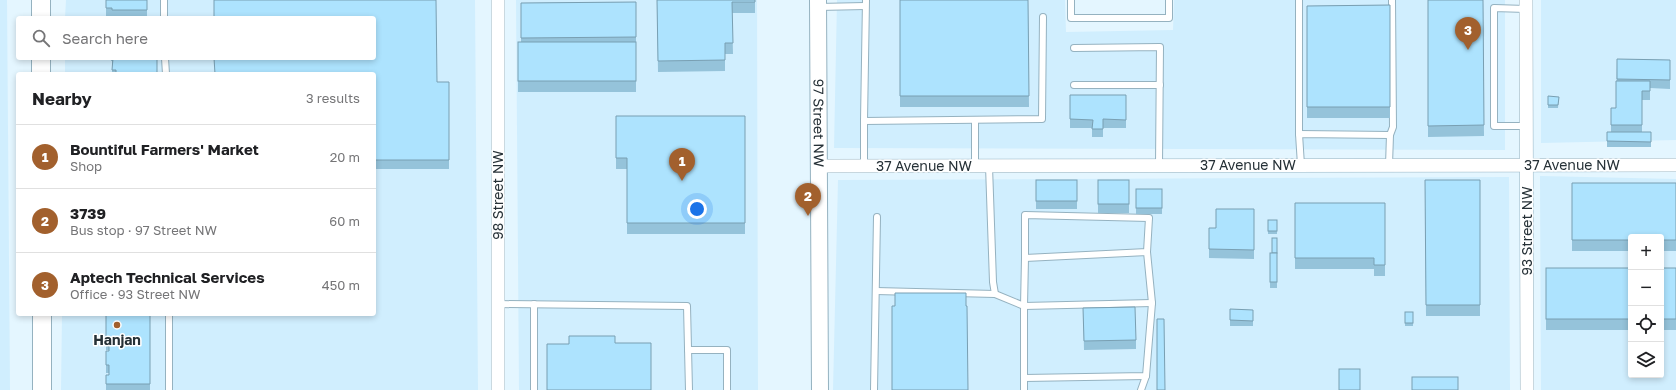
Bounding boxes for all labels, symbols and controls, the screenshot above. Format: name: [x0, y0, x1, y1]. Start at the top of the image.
search box: [16, 16, 376, 60]
pin: 3: [1455, 17, 1481, 50]
icon: search: [30, 27, 52, 49]
text: Search here: [62, 29, 148, 47]
street label: 97 Street NW: [810, 79, 828, 168]
text: Nearby: [32, 88, 92, 109]
text: 3 results: [306, 90, 360, 106]
text: Bountiful Farmers' Market: [70, 140, 259, 158]
pin: 1: [669, 148, 695, 181]
text: 1: [42, 149, 48, 165]
text: 20 m: [330, 149, 360, 165]
street label: 98 Street NW: [489, 150, 506, 240]
street label: 37 Avenue NW: [1200, 156, 1297, 173]
street label: 37 Avenue NW: [1524, 156, 1621, 173]
street label: 37 Avenue NW: [876, 157, 973, 174]
text: Shop: [70, 158, 102, 174]
pin: 2: [795, 183, 821, 216]
street label: 93 Street NW: [1518, 186, 1535, 276]
your location: [687, 199, 707, 219]
text: 3739: [70, 204, 106, 222]
text: 2: [41, 213, 49, 229]
text: 60 m: [329, 213, 360, 229]
text: Bus stop · 97 Street NW: [70, 222, 217, 238]
map controls: [1628, 234, 1664, 378]
button: +: [1628, 234, 1664, 270]
text: Aptech Technical Services: [70, 268, 265, 286]
button: −: [1628, 270, 1664, 306]
text: 3: [41, 277, 49, 293]
text: 450 m: [322, 277, 360, 293]
text: Office · 93 Street NW: [70, 286, 201, 302]
button: locate: [1628, 306, 1664, 342]
marker: Hanjan: [112, 320, 122, 330]
place label: Hanjan: [93, 331, 141, 348]
button: layers: [1628, 342, 1664, 378]

